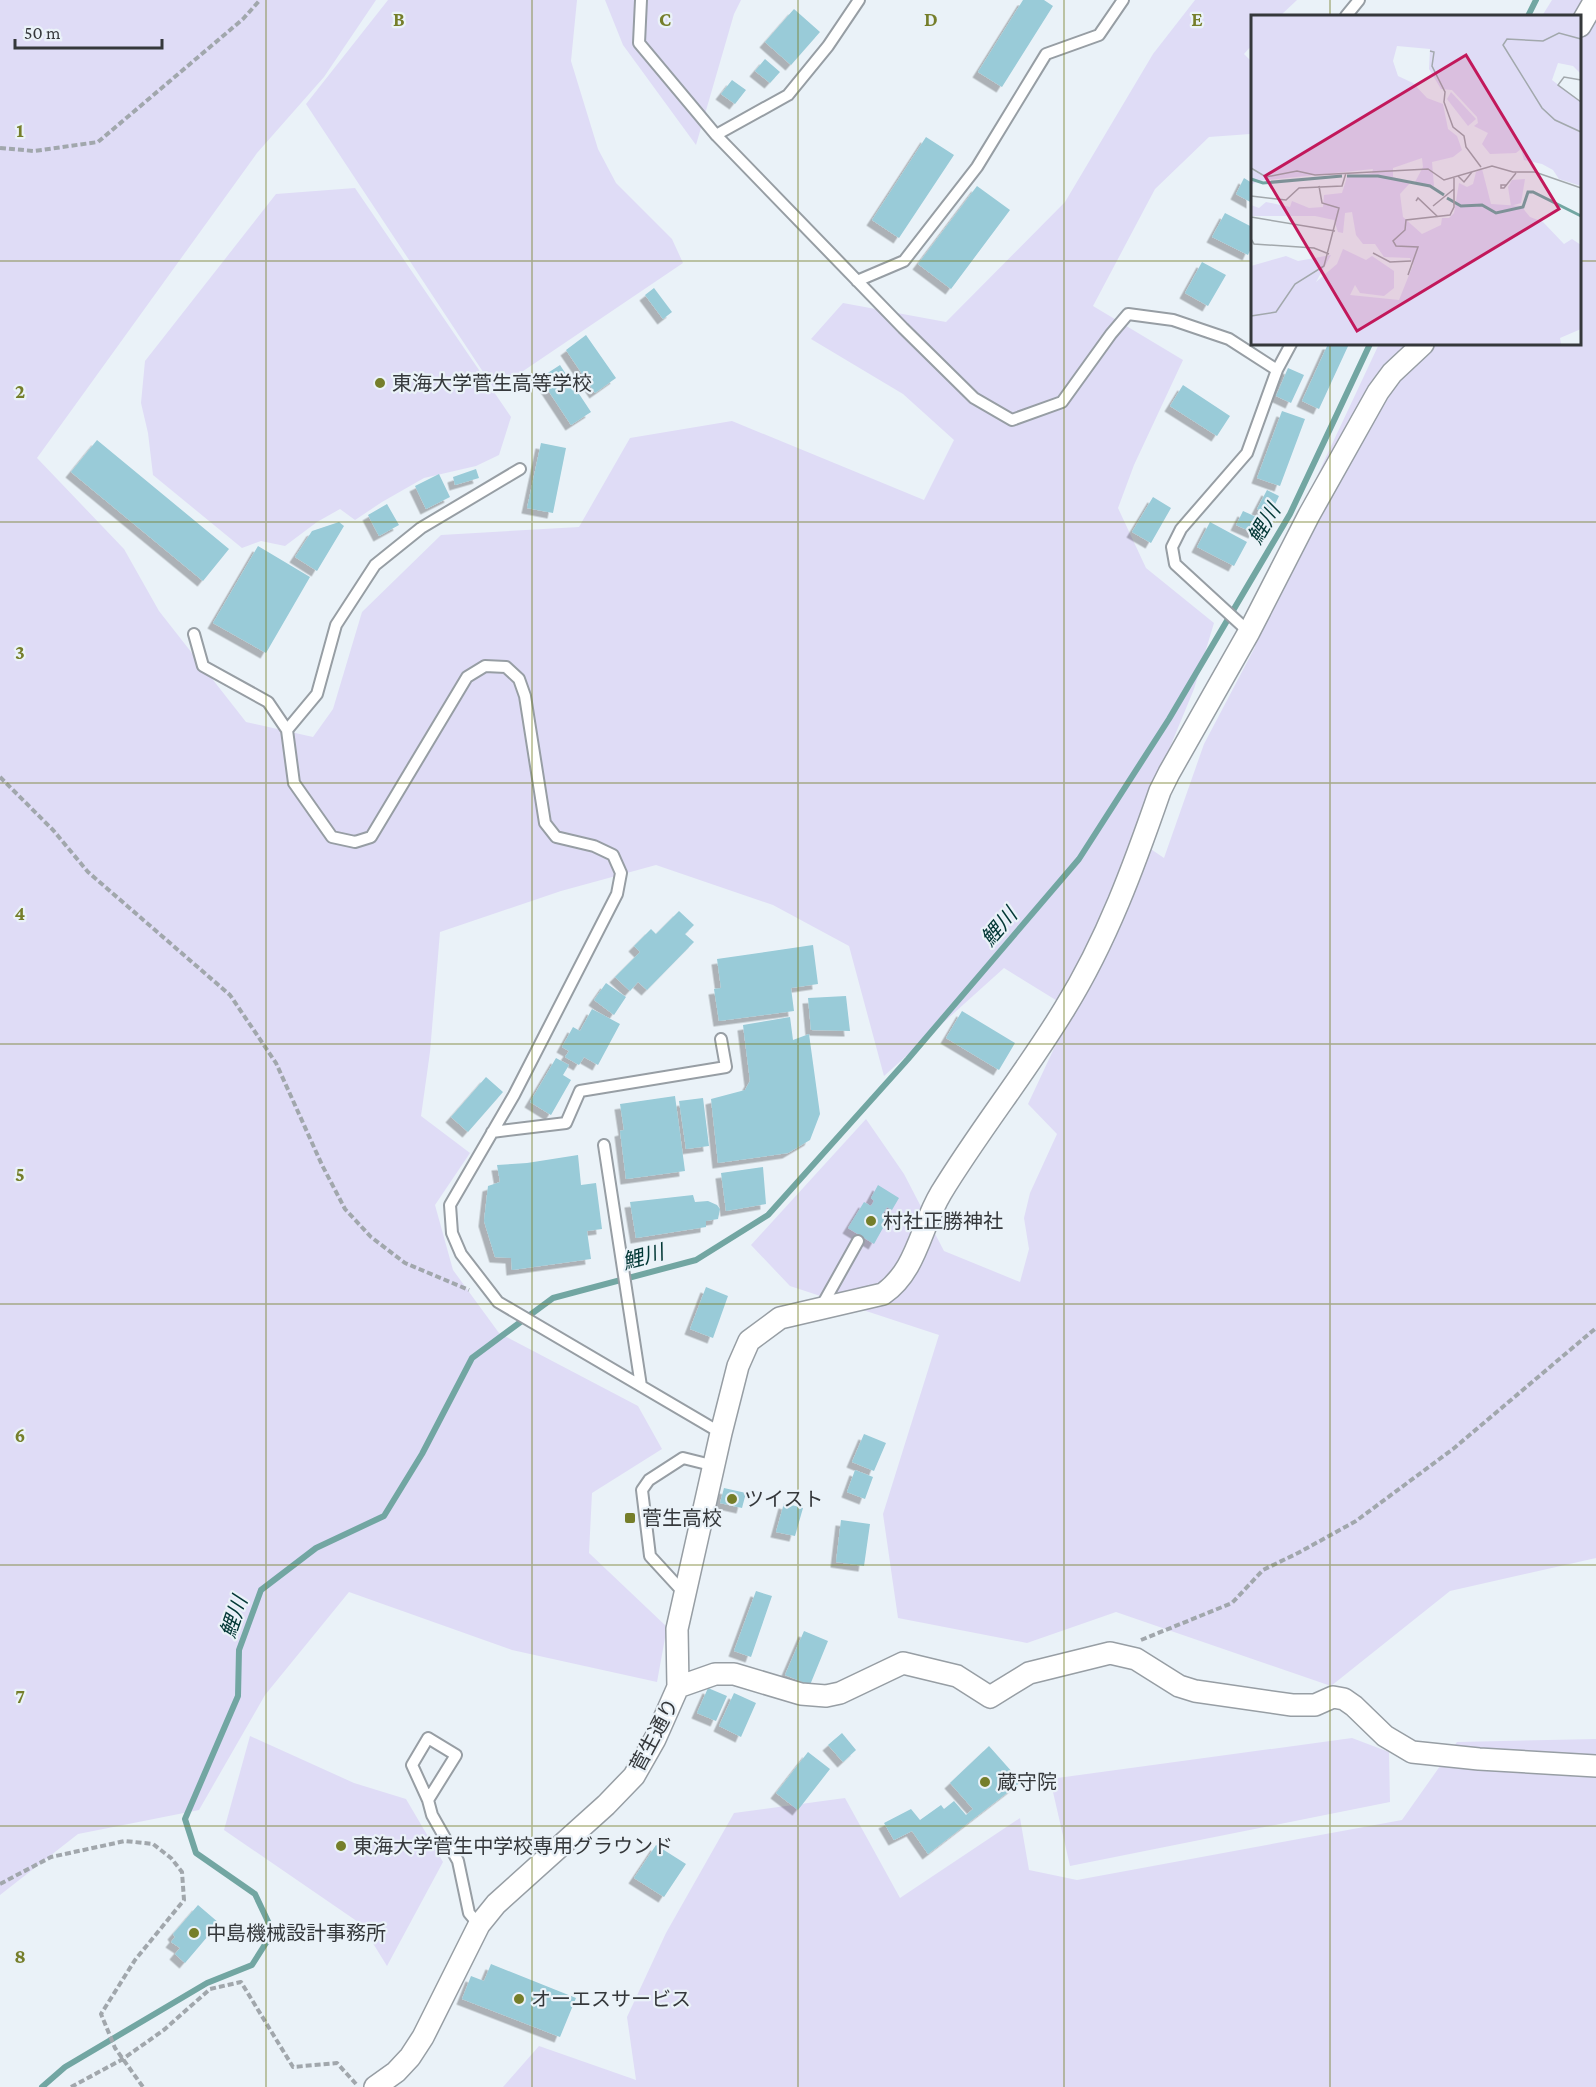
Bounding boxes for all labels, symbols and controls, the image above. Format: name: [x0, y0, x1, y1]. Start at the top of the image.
text: B: [393, 8, 405, 30]
text: C: [659, 8, 671, 30]
text: D: [924, 8, 938, 30]
text: E: [1191, 8, 1203, 30]
scale bar: [15, 12, 162, 50]
inset map: [1251, 15, 1581, 345]
text: 50 m: [24, 23, 61, 43]
text: 1: [16, 119, 24, 141]
place label: 東海大学菅生高等学校: [392, 372, 592, 394]
marker: 東海大学菅生高等学校: [373, 376, 387, 390]
text: 2: [15, 380, 25, 402]
water label: 鯉川: [1243, 498, 1286, 548]
text: 3: [15, 641, 25, 663]
text: 4: [15, 902, 26, 924]
water label: 鯉川: [976, 902, 1023, 951]
text: 5: [15, 1163, 25, 1185]
place label: 村社正勝神社: [883, 1210, 1003, 1232]
marker: 村社正勝神社: [864, 1214, 878, 1228]
water label: 鯉川: [620, 1239, 668, 1274]
text: 6: [15, 1424, 25, 1446]
place label: ツイスト: [744, 1488, 823, 1510]
marker: ツイスト: [725, 1492, 739, 1506]
place label: 菅生高校: [642, 1507, 722, 1529]
marker: 菅生高校: [623, 1511, 637, 1525]
water label: 鯉川: [216, 1591, 253, 1641]
text: 7: [15, 1685, 25, 1707]
street label: 菅生通り: [626, 1695, 682, 1775]
place label: 蔵守院: [997, 1771, 1057, 1793]
marker: 蔵守院: [978, 1775, 992, 1789]
place label: 東海大学菅生中学校専用グラウンド: [353, 1835, 673, 1857]
marker: 東海大学菅生中学校専用グラウンド: [334, 1839, 348, 1853]
place label: 中島機械設計事務所: [206, 1922, 386, 1944]
marker: 中島機械設計事務所: [187, 1926, 201, 1940]
text: 8: [14, 1945, 26, 1967]
place label: オーエスサービス: [531, 1988, 691, 2010]
marker: オーエスサービス: [512, 1992, 526, 2006]

